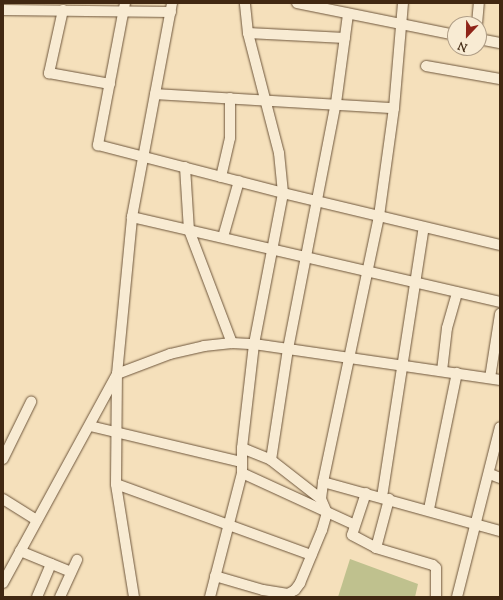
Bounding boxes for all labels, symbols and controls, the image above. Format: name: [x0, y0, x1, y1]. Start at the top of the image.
north arrow: [447, 16, 487, 56]
text: N: [456, 37, 470, 55]

